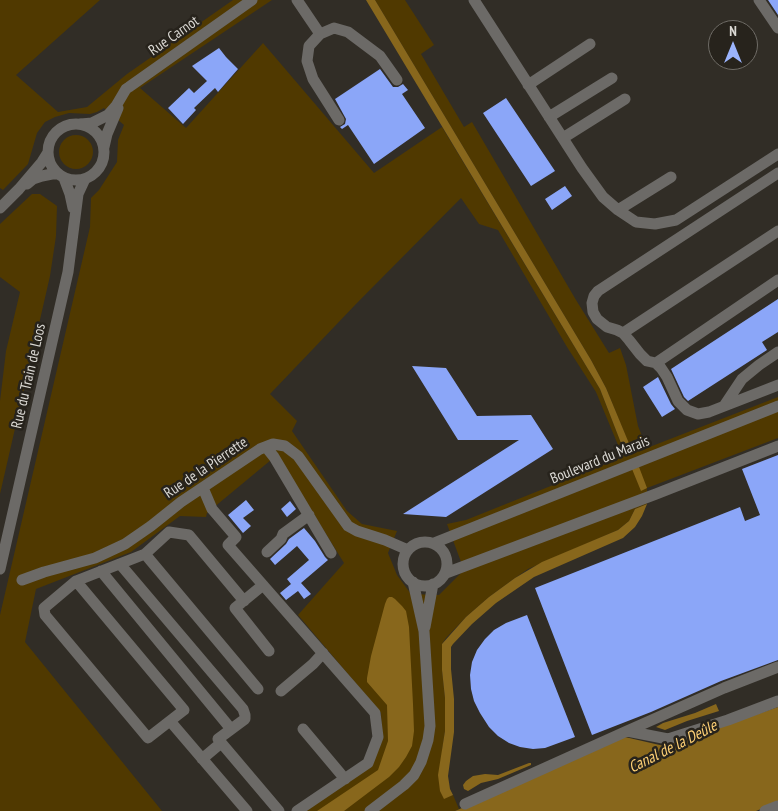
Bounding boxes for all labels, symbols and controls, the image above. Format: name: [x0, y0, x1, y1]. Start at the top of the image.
street label: Rue Carnot: [145, 12, 203, 60]
north arrow: [708, 20, 758, 70]
text: N: [729, 22, 737, 40]
street label: Rue du Train de Loos: [8, 322, 50, 430]
street label: Boulevard du Marais: [548, 432, 652, 488]
street label: Rue de la Pierrette: [161, 434, 251, 502]
water label: Canal de la Deûle: [626, 716, 720, 778]

